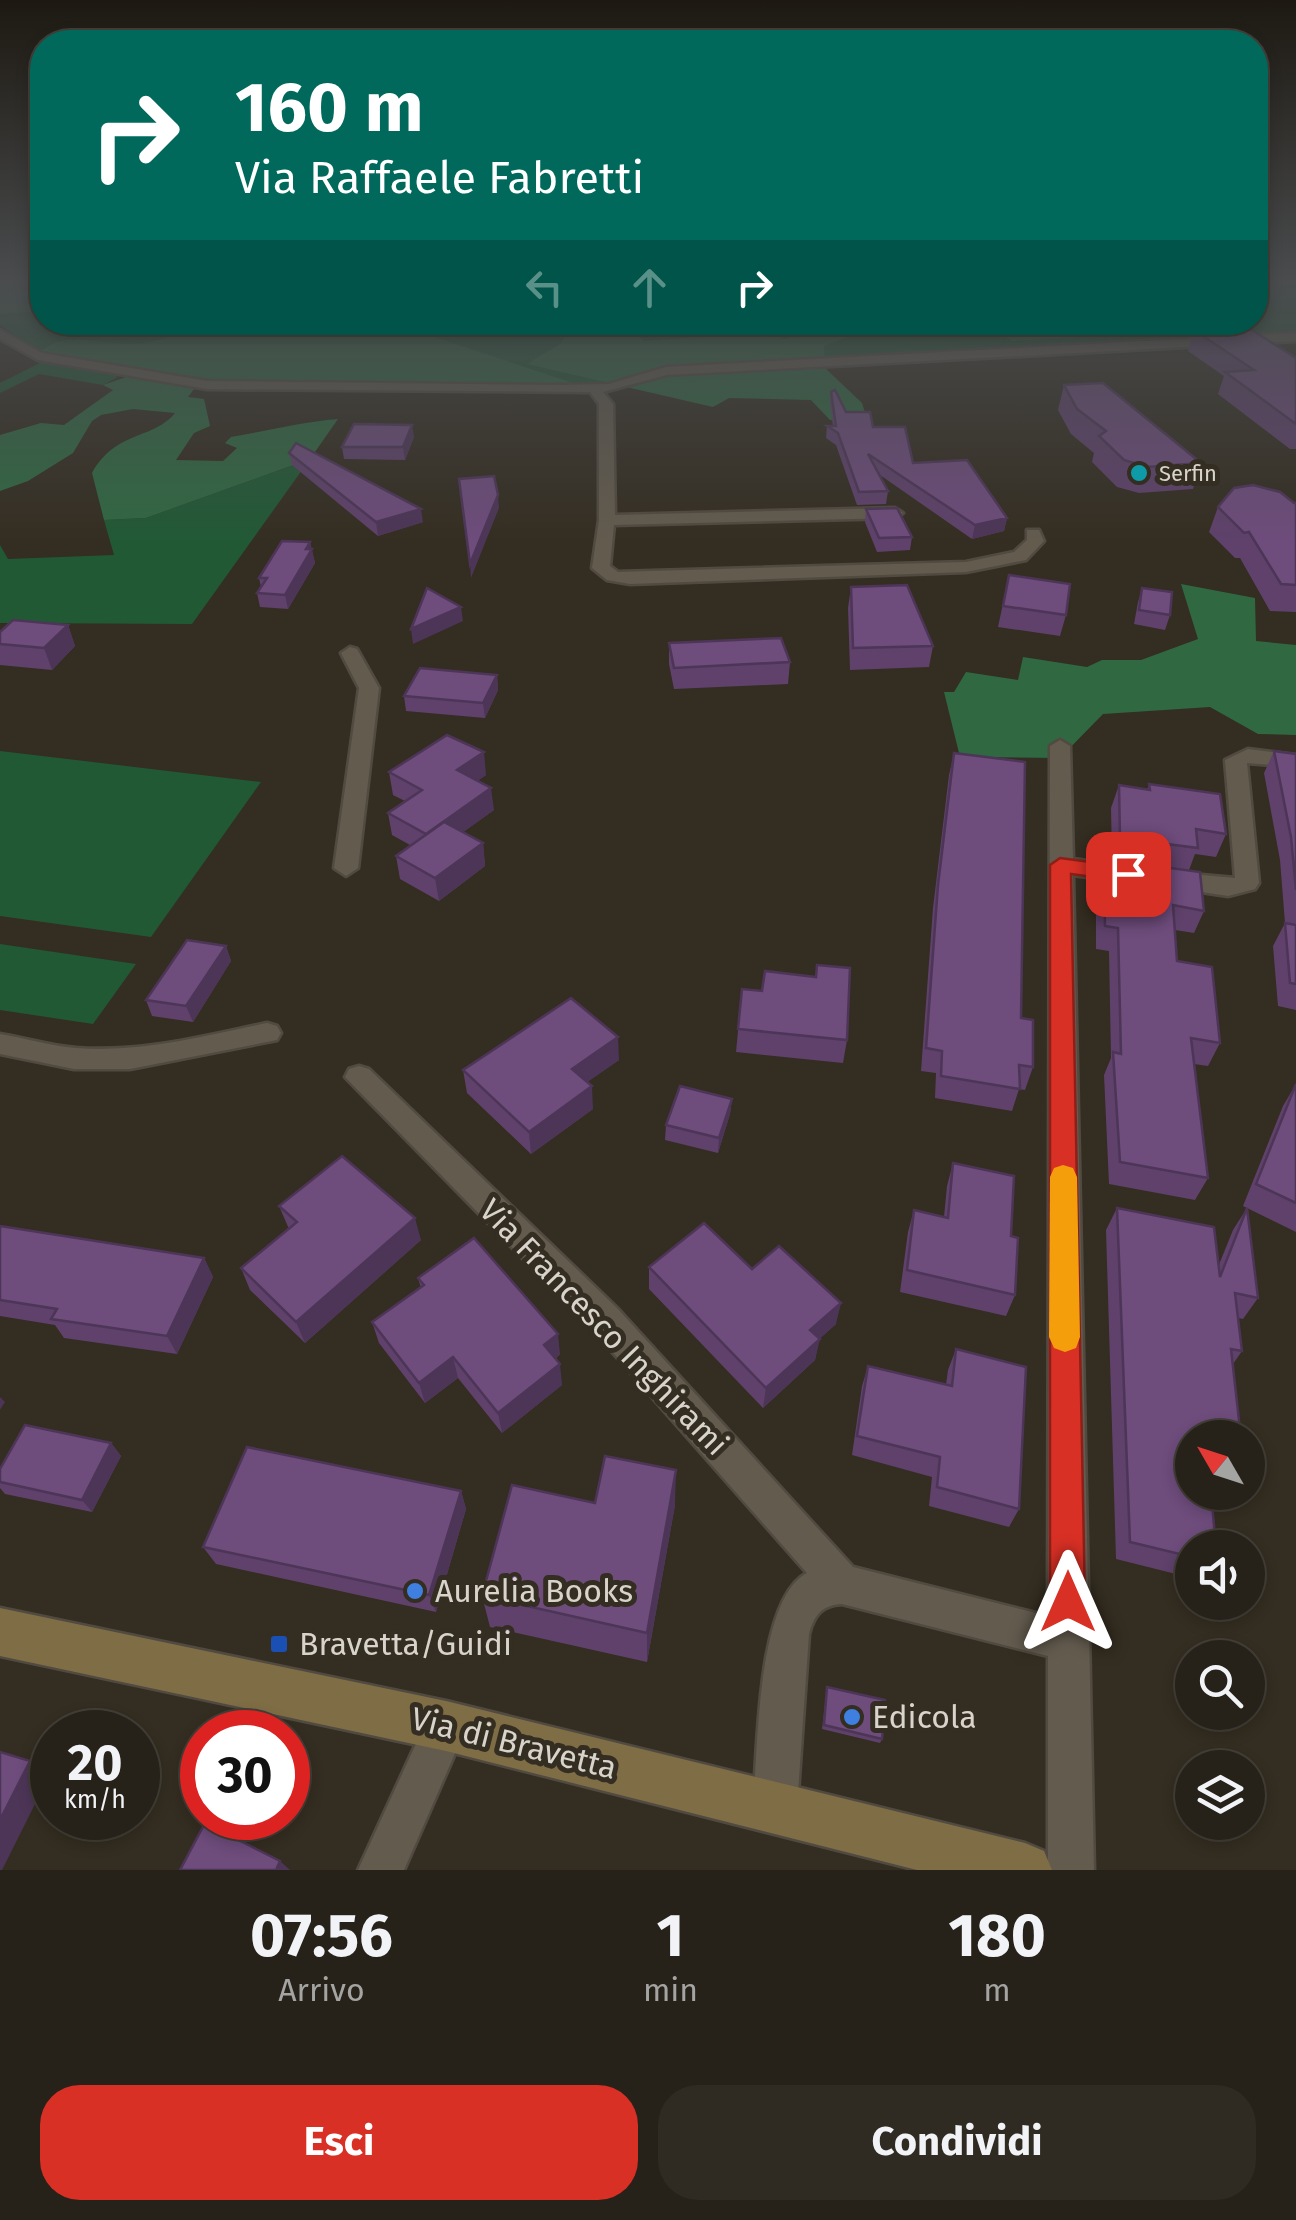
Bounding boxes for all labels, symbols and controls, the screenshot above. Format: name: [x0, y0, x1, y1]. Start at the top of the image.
text: 160 m: [235, 66, 424, 150]
icon: right: [70, 70, 200, 200]
text: Via Raffaele Fabretti: [235, 151, 644, 205]
icon: left: [517, 260, 572, 315]
icon: ahead: [622, 260, 677, 315]
icon: right: [727, 260, 782, 315]
place label: Serfin: [1159, 460, 1217, 487]
marker: Serfin: [1128, 462, 1150, 484]
pin: [1086, 832, 1171, 917]
icon: arrive: [1101, 847, 1156, 902]
street label: Via Francesco Inghirami: [472, 1191, 736, 1463]
north arrow: [1175, 1420, 1265, 1510]
map controls: [1175, 1420, 1265, 1840]
button: sound: [1175, 1530, 1265, 1620]
position arrow: [1016, 1550, 1120, 1654]
place label: Aurelia Books: [435, 1572, 633, 1610]
marker: Aurelia Books: [404, 1580, 426, 1602]
place label: Bravetta/Guidi: [299, 1625, 512, 1663]
marker: Bravetta/Guidi: [268, 1633, 290, 1655]
button: search: [1175, 1640, 1265, 1730]
place label: Edicola: [872, 1698, 977, 1736]
street label: Via di Bravetta: [407, 1699, 621, 1787]
marker: Edicola: [841, 1706, 863, 1728]
speed limit sign: 30: [180, 1710, 310, 1840]
text: 20: [67, 1733, 123, 1793]
button: layers: [1175, 1750, 1265, 1840]
text: km/h: [64, 1785, 126, 1815]
text: 07:56: [250, 1900, 393, 1972]
text: 1: [657, 1900, 684, 1972]
text: 180: [948, 1900, 1046, 1972]
text: Arrivo: [278, 1971, 365, 2009]
text: min: [643, 1971, 698, 2009]
text: m: [983, 1971, 1011, 2009]
button: Esci: [40, 2085, 638, 2200]
button: Condividi: [658, 2085, 1256, 2200]

